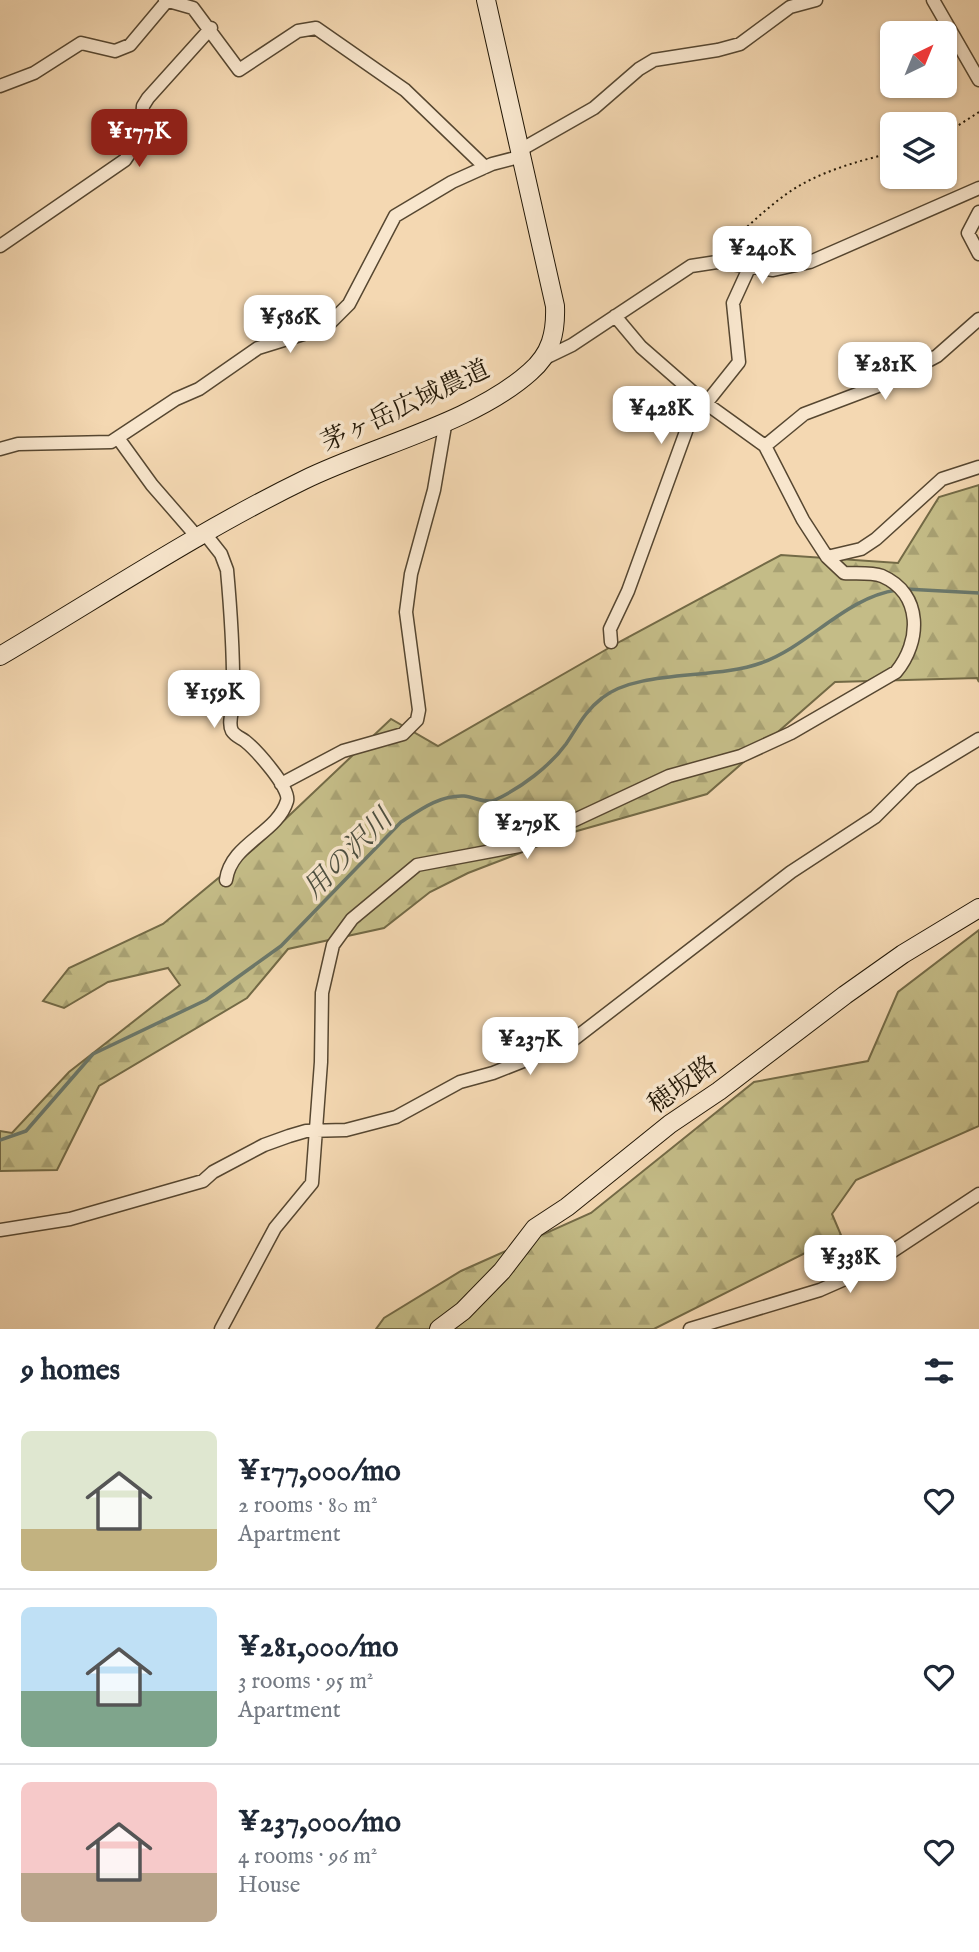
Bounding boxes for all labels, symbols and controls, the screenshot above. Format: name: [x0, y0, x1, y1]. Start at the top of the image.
north arrow: [880, 21, 957, 98]
map controls: [880, 21, 957, 189]
pin: ¥177K: [90, 110, 188, 169]
button: layers: [880, 112, 957, 189]
text: ¥177K: [107, 117, 171, 146]
pin: ¥240K: [713, 226, 811, 286]
text: ¥240K: [729, 234, 795, 263]
pin: ¥586K: [241, 296, 339, 355]
text: ¥586K: [260, 303, 320, 332]
pin: ¥281K: [836, 342, 934, 402]
text: ¥281K: [854, 350, 916, 379]
street label: 茅ヶ岳広域農道: [316, 353, 495, 460]
pin: ¥428K: [612, 386, 710, 446]
text: ¥428K: [629, 394, 693, 423]
pin: ¥159K: [165, 670, 263, 730]
text: ¥159K: [184, 678, 244, 707]
water label: 用の沢川: [297, 801, 403, 907]
pin: ¥279K: [478, 802, 576, 861]
text: ¥279K: [495, 809, 559, 838]
pin: ¥237K: [481, 1018, 579, 1077]
text: ¥237K: [498, 1025, 562, 1054]
street label: 穂坂路: [642, 1049, 724, 1121]
pin: ¥338K: [801, 1236, 899, 1295]
text: ¥338K: [820, 1243, 880, 1272]
text: 9 homes: [21, 1352, 120, 1390]
icon: filters: [920, 1352, 958, 1390]
text: ¥177,000/mo: [238, 1453, 401, 1491]
icon: home: [77, 1459, 161, 1543]
icon: heart: [920, 1482, 958, 1520]
text: 2 rooms · 80 m²: [238, 1491, 378, 1520]
text: Apartment: [238, 1520, 341, 1549]
text: ¥281,000/mo: [238, 1629, 399, 1667]
icon: home: [77, 1635, 161, 1719]
icon: heart: [920, 1658, 958, 1696]
text: 3 rooms · 95 m²: [238, 1667, 373, 1696]
text: Apartment: [238, 1696, 341, 1725]
text: ¥237,000/mo: [238, 1804, 401, 1842]
icon: home: [77, 1810, 161, 1894]
icon: heart: [920, 1833, 958, 1871]
text: 4 rooms · 96 m²: [238, 1842, 377, 1871]
text: House: [238, 1871, 300, 1900]

